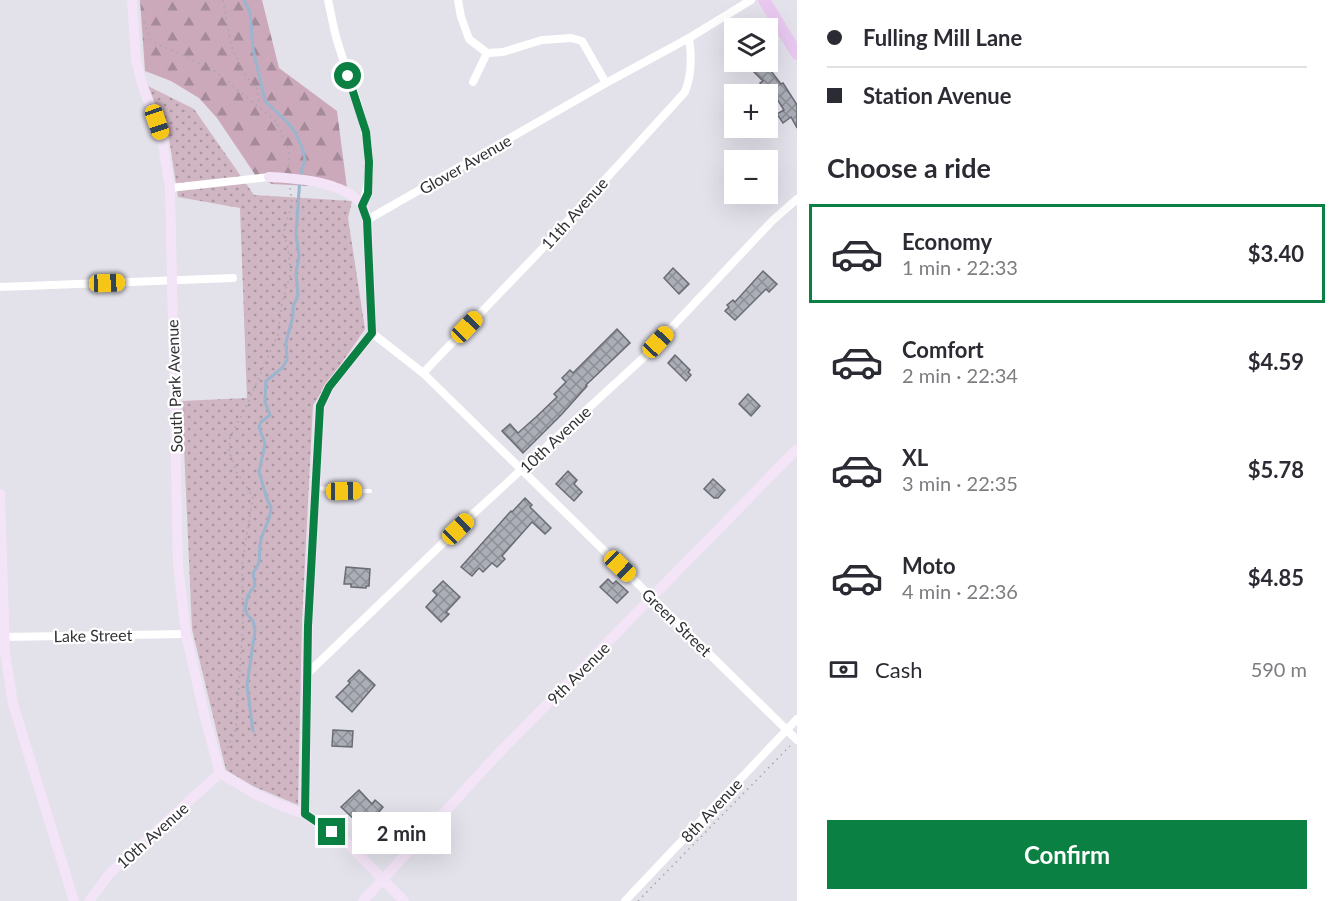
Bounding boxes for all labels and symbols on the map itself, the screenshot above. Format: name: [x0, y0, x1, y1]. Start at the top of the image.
route start: [334, 62, 361, 89]
car: [143, 102, 171, 142]
street label: Glover Avenue: [416, 130, 514, 198]
street label: 11th Avenue: [537, 173, 611, 253]
car: [89, 273, 125, 293]
car: [448, 308, 486, 346]
street label: South Park Avenue: [162, 319, 186, 453]
car: [639, 323, 677, 361]
street label: 10th Avenue: [516, 401, 594, 477]
car: [326, 482, 362, 500]
car: [439, 510, 477, 548]
car: [601, 547, 639, 585]
street label: Green Street: [638, 584, 716, 660]
street label: Lake Street: [54, 625, 133, 645]
street label: 9th Avenue: [543, 638, 613, 708]
street label: 8th Avenue: [677, 774, 745, 846]
street label: 10th Avenue: [112, 798, 192, 872]
callout: 2 min: [353, 811, 452, 853]
route end: [318, 818, 345, 845]

